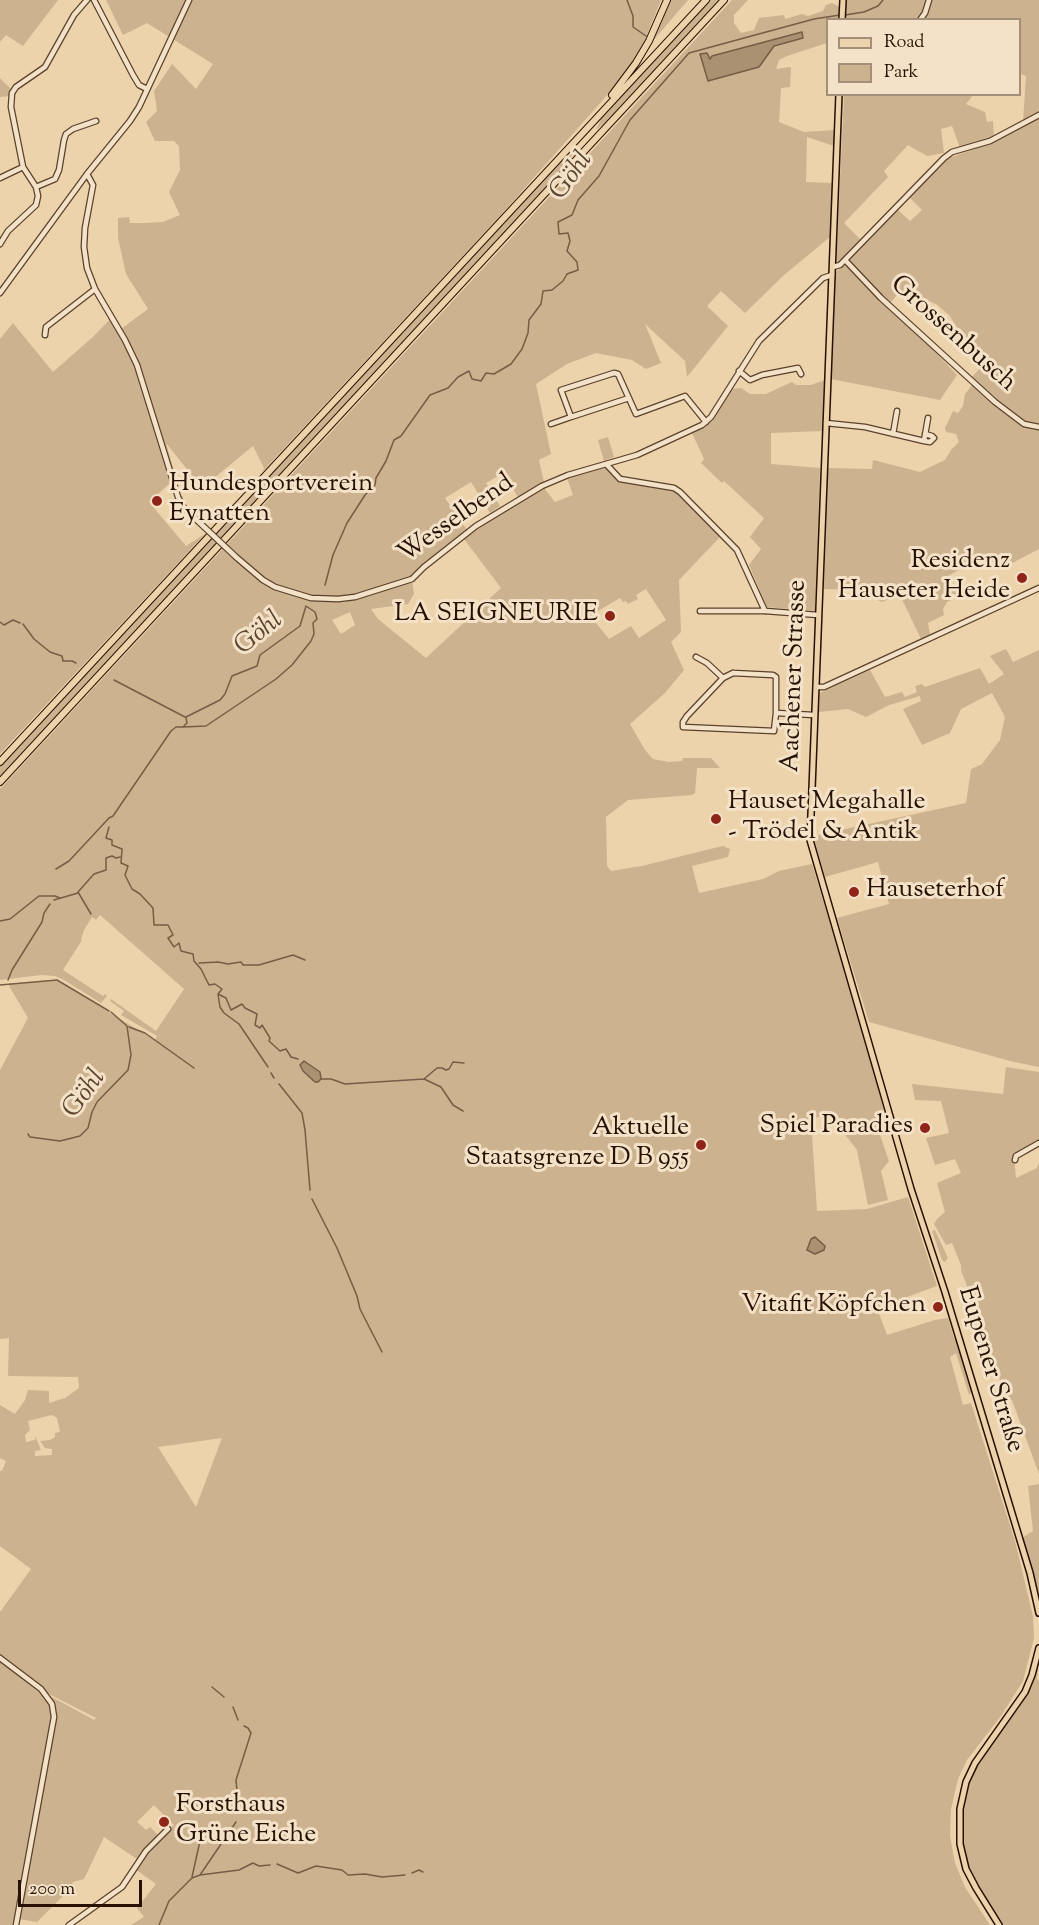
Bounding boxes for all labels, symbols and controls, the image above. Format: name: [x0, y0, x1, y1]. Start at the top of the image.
legend: [826, 18, 1021, 96]
text: Road: [884, 30, 924, 56]
text: Park: [884, 60, 918, 86]
water label: Göhl: [544, 146, 602, 208]
street label: Grossenbusch: [882, 270, 1022, 400]
street label: Wesselbend: [393, 469, 521, 571]
place label: Hundesportverein Eynatten: [169, 470, 373, 532]
marker: Hundesportverein Eynatten: [150, 494, 164, 508]
place label: Residenz Hauseter Heide: [838, 547, 1010, 608]
marker: Residenz Hauseter Heide: [1015, 571, 1029, 585]
street label: Aachener Strasse: [777, 579, 815, 773]
place label: LA SEIGNEURIE: [394, 600, 598, 632]
water label: Göhl: [229, 606, 291, 664]
marker: LA SEIGNEURIE: [603, 609, 617, 623]
place label: Hauset Megahalle - Trödel & Antik: [728, 788, 926, 850]
marker: Hauset Megahalle - Trödel & Antik: [709, 812, 723, 826]
place label: Hauseterhof: [866, 876, 1004, 908]
marker: Hauseterhof: [847, 885, 861, 899]
water label: Göhl: [57, 1064, 115, 1126]
place label: Spiel Paradies: [759, 1112, 913, 1144]
place label: Aktuelle Staatsgrenze D B 955: [465, 1114, 689, 1176]
marker: Spiel Paradies: [918, 1121, 932, 1135]
marker: Aktuelle Staatsgrenze D B 955: [694, 1138, 708, 1152]
street label: Eupener Straße: [949, 1283, 1029, 1457]
place label: Vitafit Köpfchen: [741, 1291, 926, 1323]
marker: Vitafit Köpfchen: [931, 1300, 945, 1314]
place label: Forsthaus Grüne Eiche: [176, 1791, 316, 1852]
marker: Forsthaus Grüne Eiche: [157, 1815, 171, 1829]
scale bar: [21, 1868, 146, 1906]
text: 200 m: [29, 1877, 75, 1903]

